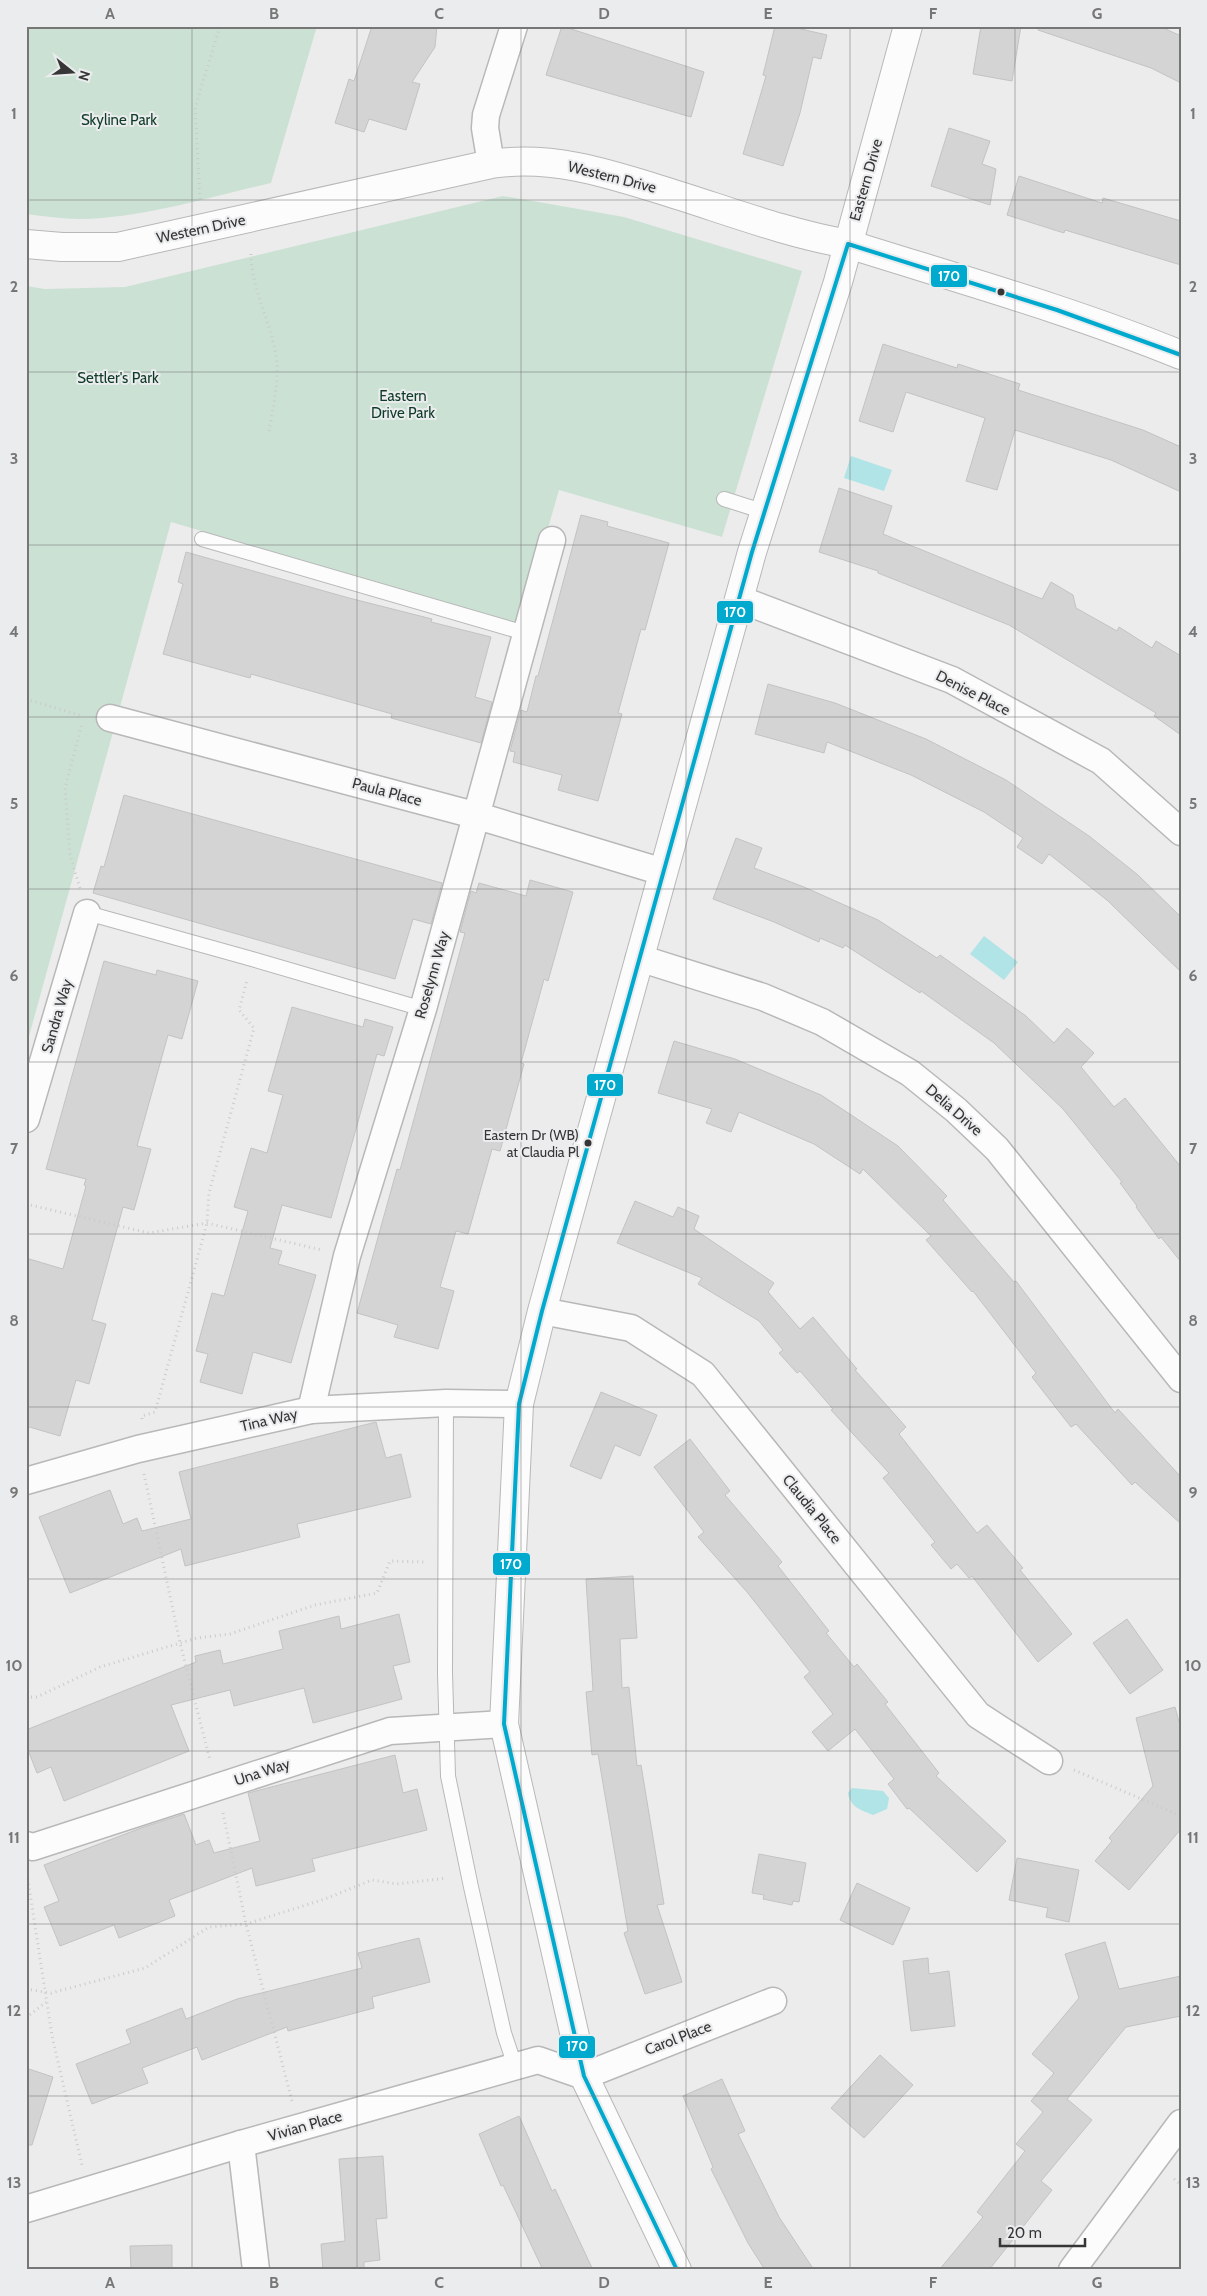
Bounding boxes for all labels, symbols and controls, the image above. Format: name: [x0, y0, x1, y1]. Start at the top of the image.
text: A: [105, 4, 115, 23]
text: B: [269, 4, 279, 23]
text: C: [434, 4, 444, 23]
text: D: [598, 4, 610, 23]
text: E: [763, 4, 773, 23]
text: F: [929, 4, 938, 23]
text: G: [1092, 4, 1102, 23]
north arrow: [48, 48, 98, 98]
text: N: [74, 68, 94, 83]
text: 1: [11, 104, 17, 123]
text: 1: [1190, 104, 1196, 123]
park label: Skyline Park: [81, 111, 157, 129]
street label: Eastern Drive: [846, 137, 886, 223]
street label: Western Drive: [566, 157, 658, 197]
street label: Western Drive: [155, 211, 247, 247]
line badge: 170: [930, 264, 968, 288]
text: 170: [938, 267, 960, 285]
text: 2: [10, 277, 18, 296]
text: 2: [1189, 277, 1197, 296]
unlabelled marker: [996, 287, 1006, 297]
park label: Settler's Park: [77, 369, 159, 387]
park label: Eastern Drive Park: [371, 387, 435, 422]
text: 3: [10, 449, 18, 468]
text: 3: [1189, 449, 1197, 468]
line badge: 170: [716, 600, 754, 624]
text: 170: [724, 603, 746, 621]
text: 4: [9, 622, 19, 641]
text: 4: [1188, 622, 1198, 641]
street label: Denise Place: [933, 667, 1013, 720]
street label: Paula Place: [350, 774, 424, 810]
text: 5: [10, 794, 18, 813]
text: 5: [1189, 794, 1197, 813]
street label: Roselynn Way: [411, 929, 453, 1021]
text: 6: [10, 966, 19, 985]
text: 6: [1189, 966, 1198, 985]
street label: Sandra Way: [38, 977, 76, 1055]
line badge: 170: [586, 1073, 624, 1097]
text: 170: [594, 1076, 616, 1094]
street label: Delia Drive: [922, 1080, 986, 1140]
place label: Eastern Dr (WB) at Claudia Pl: [484, 1126, 580, 1161]
marker: Eastern Dr (WB) at Claudia Pl: [583, 1138, 593, 1148]
text: 7: [10, 1139, 19, 1158]
text: 7: [1189, 1139, 1198, 1158]
text: 8: [9, 1311, 19, 1330]
text: 8: [1188, 1311, 1198, 1330]
street label: Tina Way: [239, 1405, 300, 1435]
street label: Claudia Place: [779, 1471, 845, 1547]
text: 9: [10, 1483, 19, 1502]
text: 9: [1189, 1483, 1198, 1502]
line badge: 170: [492, 1552, 531, 1576]
text: 170: [500, 1555, 522, 1573]
text: 10: [5, 1656, 23, 1675]
text: 10: [1184, 1656, 1202, 1675]
street label: Una Way: [232, 1754, 293, 1789]
text: 11: [8, 1828, 20, 1847]
text: 11: [1187, 1828, 1199, 1847]
text: 12: [7, 2001, 21, 2020]
text: 12: [1186, 2001, 1200, 2020]
street label: Carol Place: [642, 2017, 714, 2059]
line badge: 170: [558, 2035, 596, 2059]
text: 170: [566, 2037, 588, 2055]
street label: Vivian Place: [266, 2107, 344, 2145]
text: 13: [7, 2173, 21, 2192]
text: 13: [1186, 2173, 1200, 2192]
scale bar: [1000, 2216, 1084, 2248]
text: 20 m: [1007, 2224, 1042, 2242]
text: A: [105, 2273, 115, 2292]
text: B: [269, 2273, 279, 2292]
text: C: [434, 2273, 444, 2292]
text: D: [598, 2273, 610, 2292]
text: E: [763, 2273, 773, 2292]
text: F: [929, 2273, 938, 2292]
text: G: [1092, 2273, 1102, 2292]

